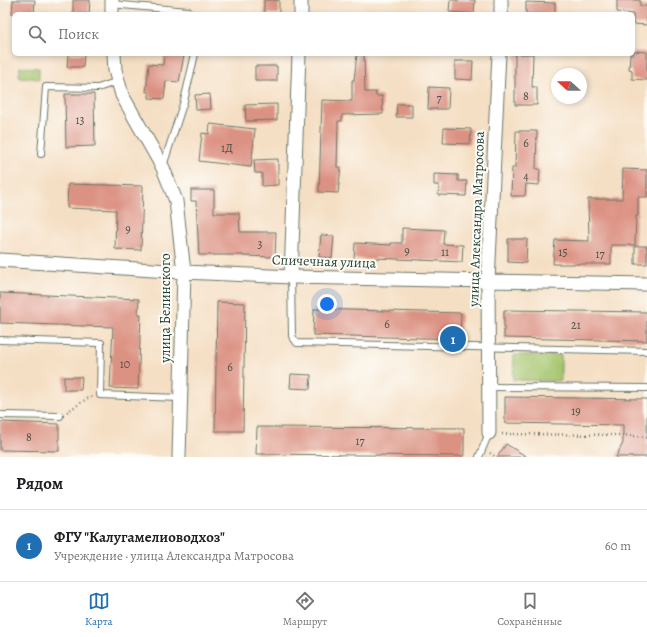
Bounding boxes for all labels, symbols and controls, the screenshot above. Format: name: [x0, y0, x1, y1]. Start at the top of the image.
search box: [12, 12, 635, 56]
icon: search: [26, 23, 48, 45]
text: Поиск: [58, 24, 99, 44]
north arrow: [551, 68, 587, 104]
house number: 8: [523, 88, 529, 104]
house number: 7: [436, 90, 442, 106]
house number: 13: [75, 112, 85, 128]
street label: улица Александра Матросова: [464, 130, 489, 308]
house number: 6: [523, 135, 529, 151]
house number: 1Д: [221, 140, 233, 156]
house number: 4: [523, 168, 529, 184]
house number: 9: [125, 221, 131, 237]
house number: 3: [258, 236, 263, 252]
house number: 9: [404, 243, 410, 259]
house number: 11: [441, 244, 449, 260]
house number: 15: [558, 244, 568, 260]
house number: 17: [595, 246, 606, 262]
street label: Спичечная улица: [272, 250, 377, 273]
street label: улица Белинского: [156, 253, 175, 364]
your location: [317, 294, 337, 314]
house number: 6: [384, 316, 390, 332]
house number: 21: [571, 317, 581, 333]
pin: 1: [440, 324, 466, 354]
house number: 10: [120, 356, 130, 372]
house number: 6: [227, 359, 233, 375]
house number: 19: [571, 403, 581, 419]
house number: 8: [26, 429, 32, 445]
house number: 17: [355, 433, 366, 449]
text: Рядом: [16, 472, 63, 495]
text: ФГУ "Калугамелиоводхоз": [54, 527, 225, 547]
text: 1: [27, 537, 31, 554]
text: 60 m: [605, 537, 631, 554]
text: Учреждение · улица Александра Матросова: [54, 547, 294, 564]
tab: Карта: [85, 590, 113, 629]
tab: Маршрут: [283, 590, 327, 629]
tab: Сохранённые: [497, 590, 562, 629]

